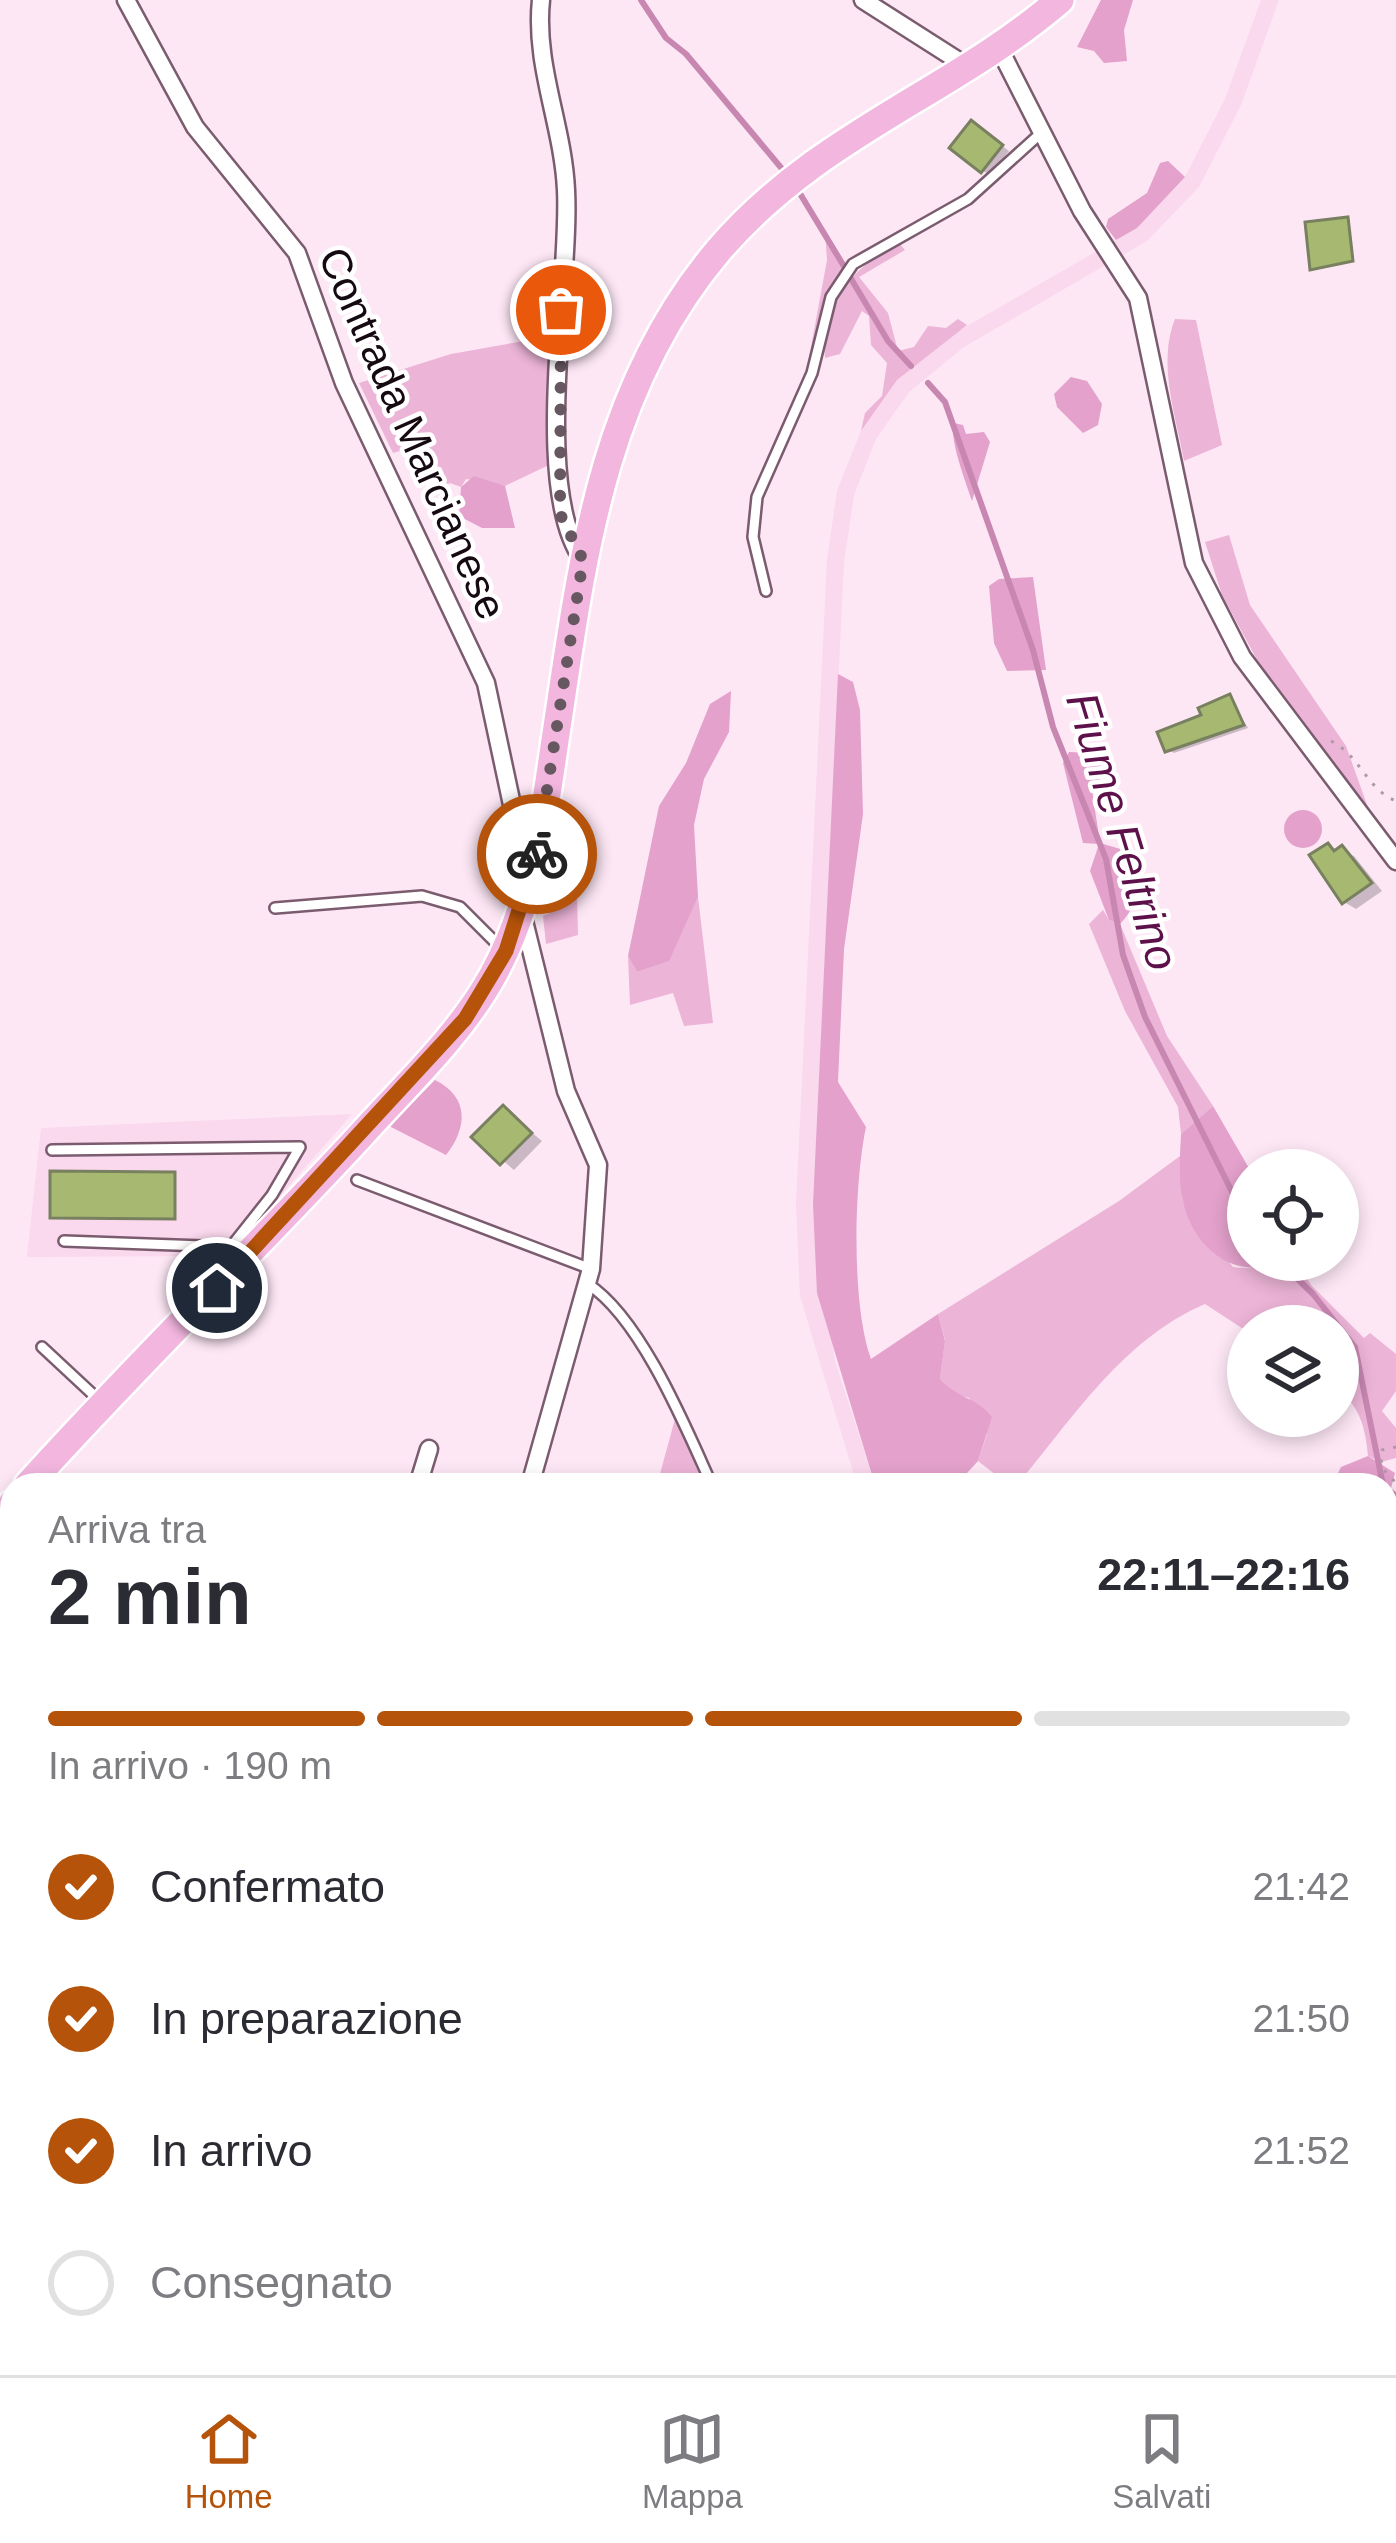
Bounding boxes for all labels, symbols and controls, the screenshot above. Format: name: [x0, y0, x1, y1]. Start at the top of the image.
street label: Contrada Marcianese: [309, 240, 516, 626]
pin: [510, 259, 612, 361]
icon: bag: [528, 277, 594, 343]
water label: Fiume Feltrino: [1056, 686, 1189, 976]
courier: [477, 794, 597, 914]
icon: bike: [504, 821, 570, 887]
map controls: [1227, 1149, 1359, 1437]
button: locate: [1227, 1149, 1359, 1281]
pin: [166, 1237, 268, 1339]
icon: home: [184, 1255, 250, 1321]
button: layers: [1227, 1305, 1359, 1437]
text: Arriva tra: [48, 1508, 206, 1551]
text: 22:11–22:16: [1097, 1549, 1350, 1600]
text: 2 min: [48, 1553, 252, 1641]
text: In arrivo · 190 m: [48, 1744, 332, 1787]
icon: check: [48, 1854, 114, 1920]
text: Confermato: [150, 1861, 385, 1912]
text: 21:42: [1252, 1865, 1350, 1908]
icon: check: [48, 1986, 114, 2052]
text: In preparazione: [150, 1993, 463, 2044]
text: 21:50: [1252, 1997, 1350, 2040]
icon: check: [48, 2118, 114, 2184]
text: In arrivo: [150, 2125, 313, 2176]
text: 21:52: [1252, 2129, 1350, 2172]
text: Consegnato: [150, 2257, 393, 2308]
tab: Home: [185, 2406, 273, 2516]
tab: Mappa: [642, 2406, 743, 2516]
tab: Salvati: [1112, 2406, 1211, 2516]

